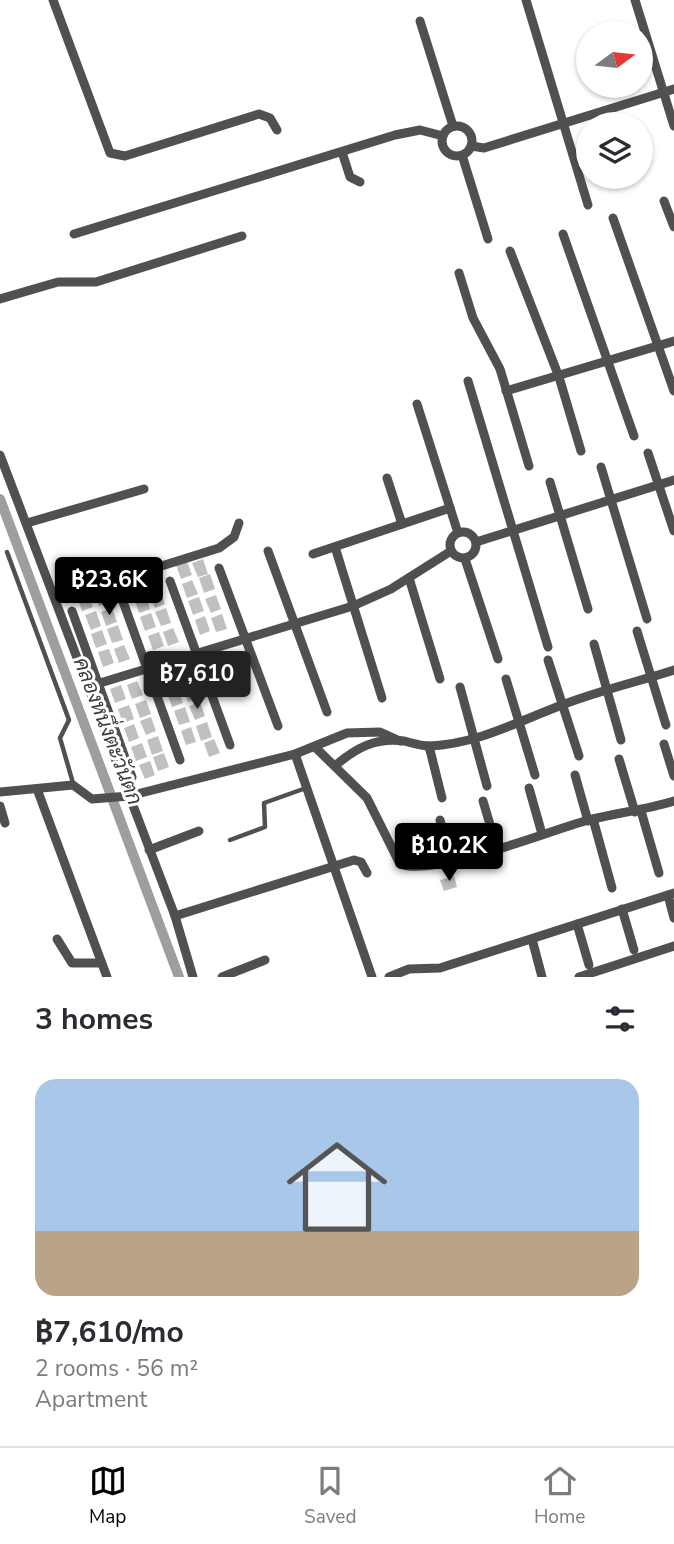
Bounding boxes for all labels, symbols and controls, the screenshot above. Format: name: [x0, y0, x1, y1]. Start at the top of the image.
north arrow: [576, 21, 653, 98]
map controls: [576, 21, 653, 189]
button: layers: [576, 112, 653, 189]
pin: ฿23.6K: [52, 558, 166, 617]
text: ฿23.6K: [71, 564, 147, 595]
water label: คลองหนึ่งตะวันตก: [67, 651, 155, 809]
pin: ฿7,610: [140, 652, 254, 711]
text: ฿7,610: [160, 658, 234, 689]
pin: ฿10.2K: [392, 824, 506, 883]
text: ฿10.2K: [411, 830, 487, 861]
text: 3 homes: [35, 999, 153, 1040]
icon: filters: [601, 1000, 639, 1038]
icon: home: [274, 1124, 400, 1250]
text: ฿7,610/mo: [35, 1312, 184, 1353]
text: 2 rooms · 56 m²: [35, 1353, 198, 1384]
text: Apartment: [35, 1384, 147, 1415]
tab: Map: [89, 1462, 127, 1530]
tab: Saved: [304, 1462, 357, 1530]
tab: Home: [534, 1462, 585, 1530]

